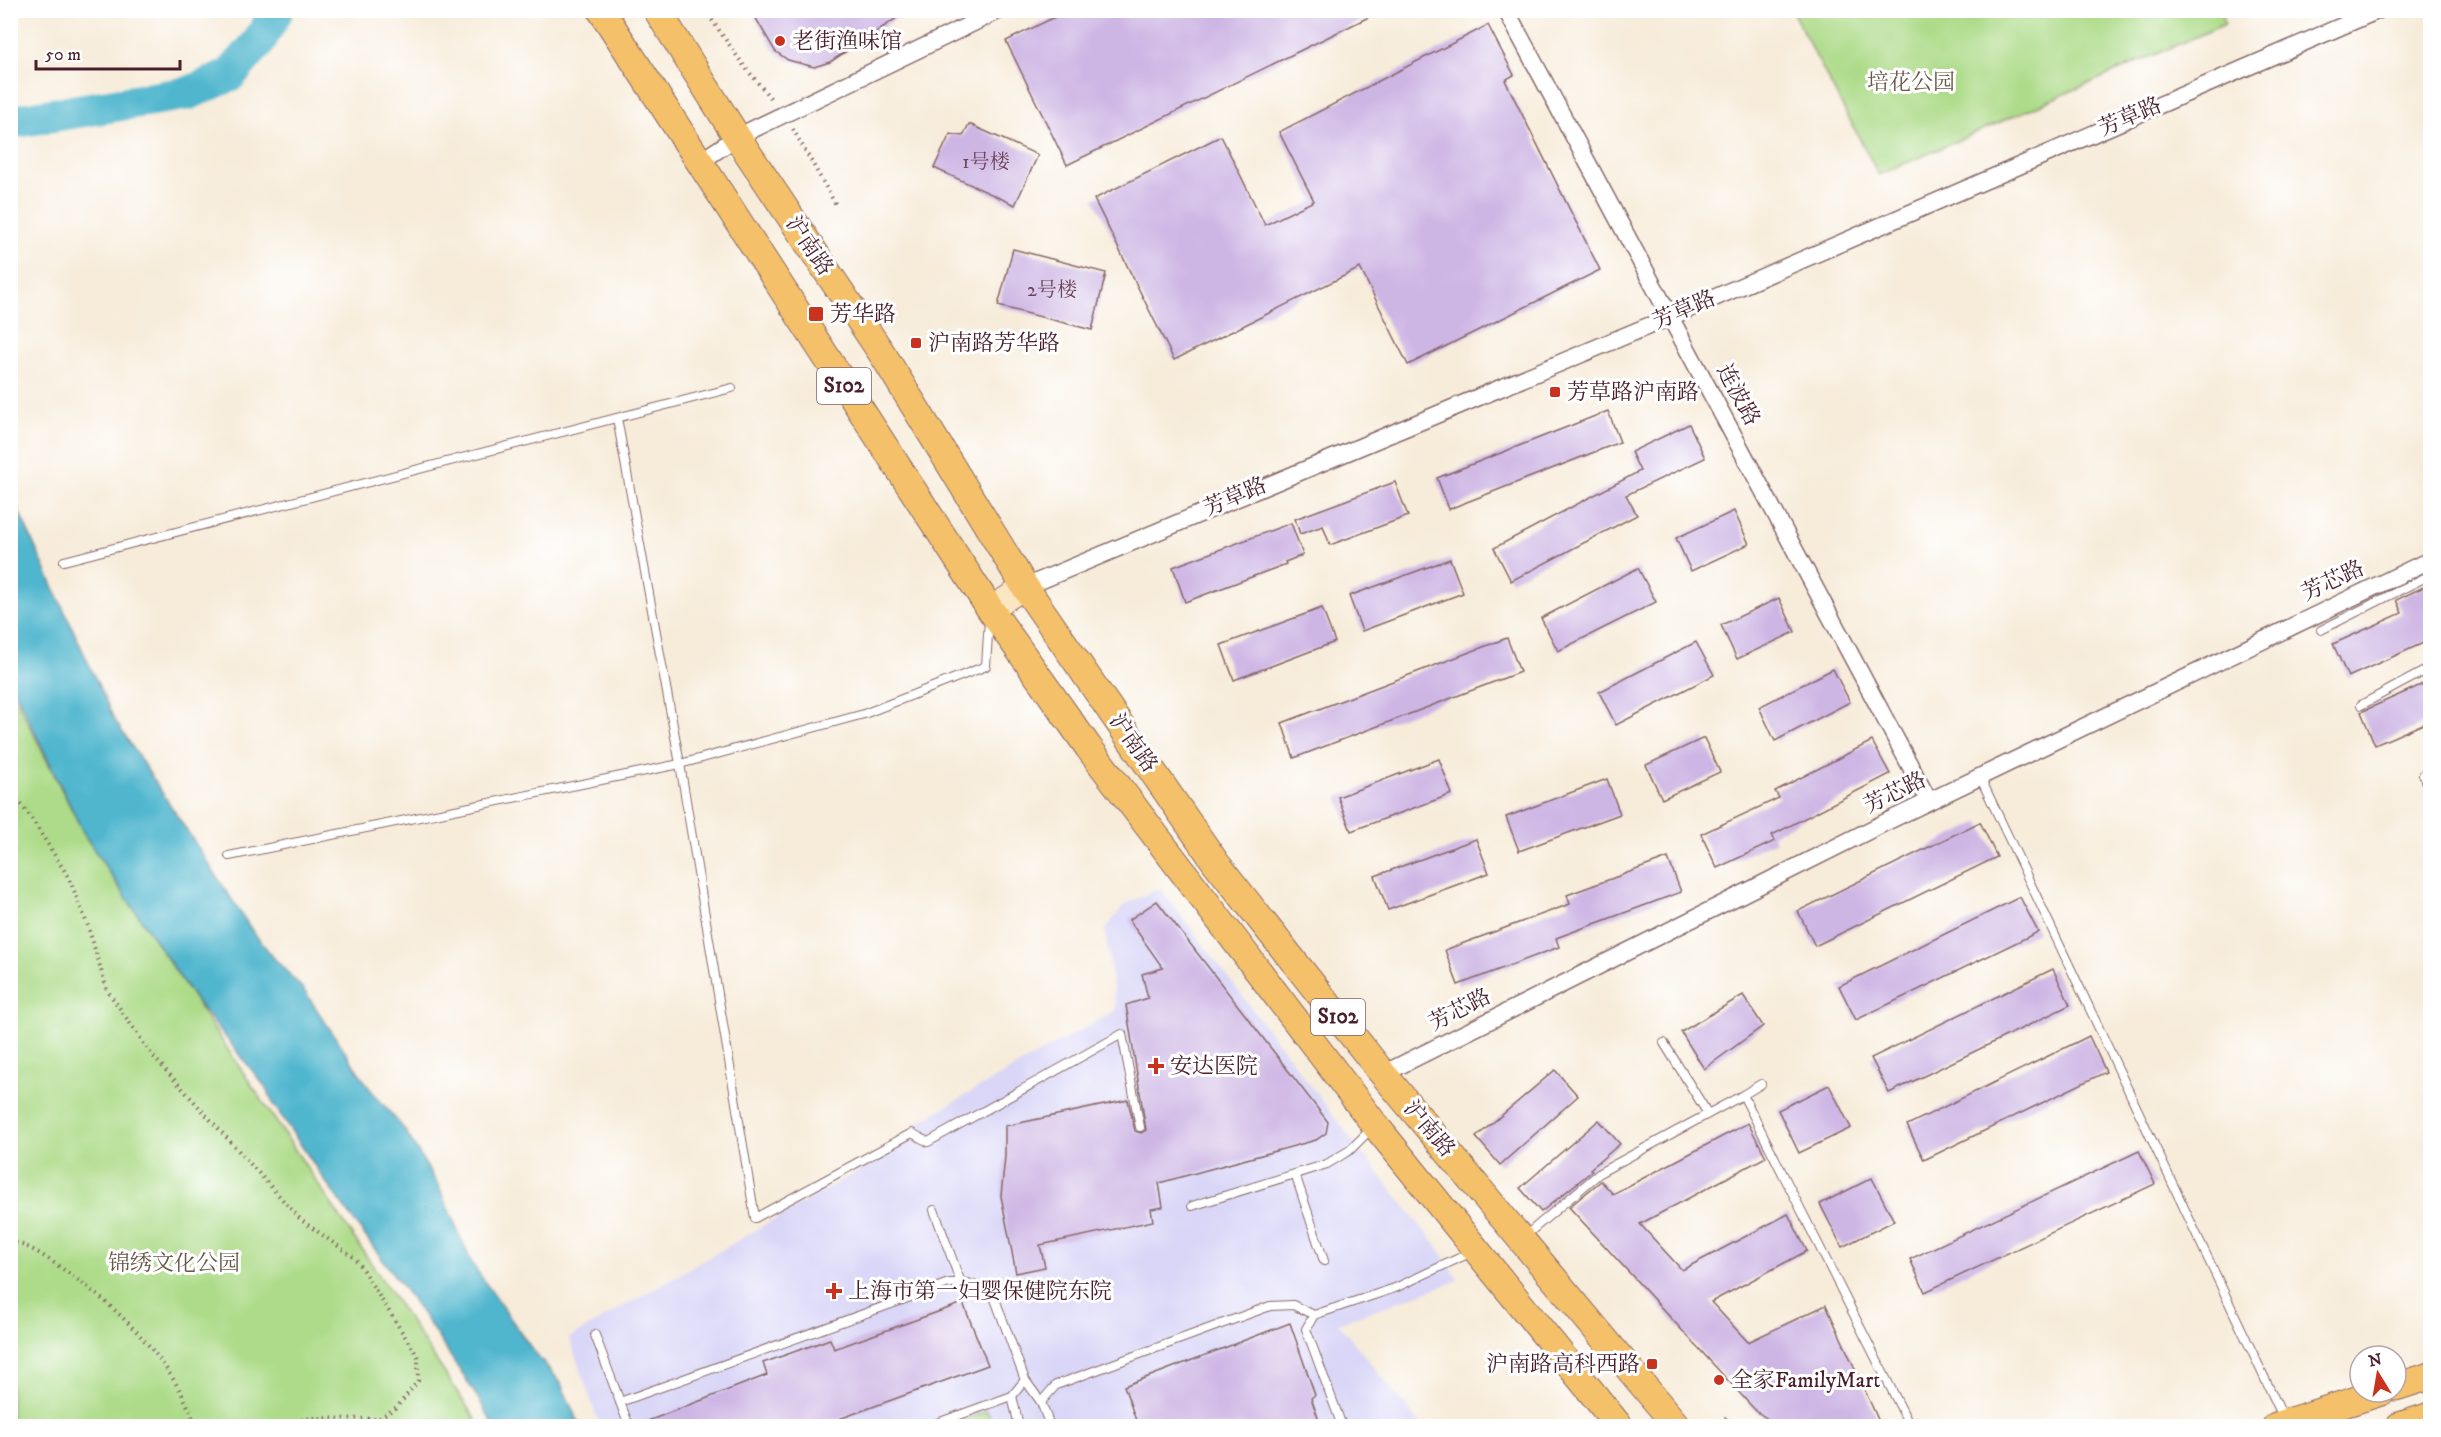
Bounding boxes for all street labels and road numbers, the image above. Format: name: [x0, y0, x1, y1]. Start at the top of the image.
street label: 芳草路: [2094, 92, 2166, 142]
street label: 沪南路: [779, 211, 839, 281]
street label: 芳草路: [1648, 285, 1720, 335]
street label: 连波路: [1711, 360, 1765, 430]
road number: S102: [817, 368, 871, 404]
street label: 芳草路: [1199, 472, 1271, 522]
street label: 芳芯路: [2297, 555, 2369, 607]
street label: 沪南路: [1103, 708, 1163, 778]
street label: 芳芯路: [1859, 766, 1931, 820]
street label: 芳芯路: [1424, 983, 1496, 1037]
road number: S102: [1311, 999, 1365, 1035]
street label: 沪南路: [1397, 1095, 1461, 1163]

